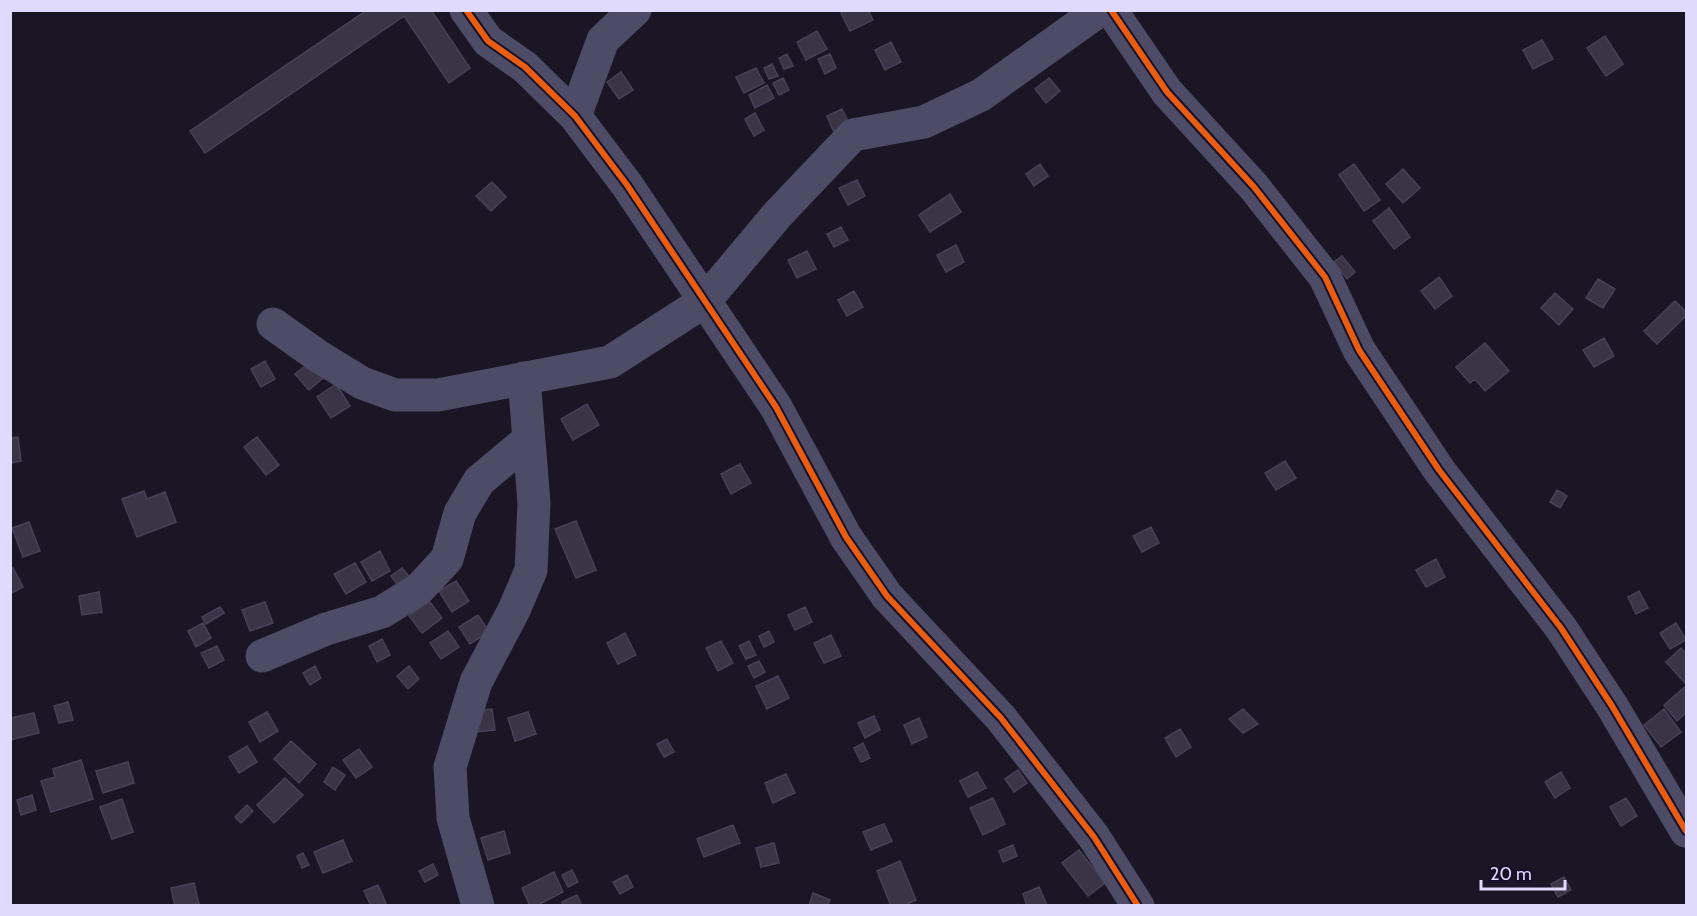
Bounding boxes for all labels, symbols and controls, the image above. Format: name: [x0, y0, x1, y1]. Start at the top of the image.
scale bar: [1481, 853, 1565, 891]
text: 20 m: [1490, 863, 1532, 885]

